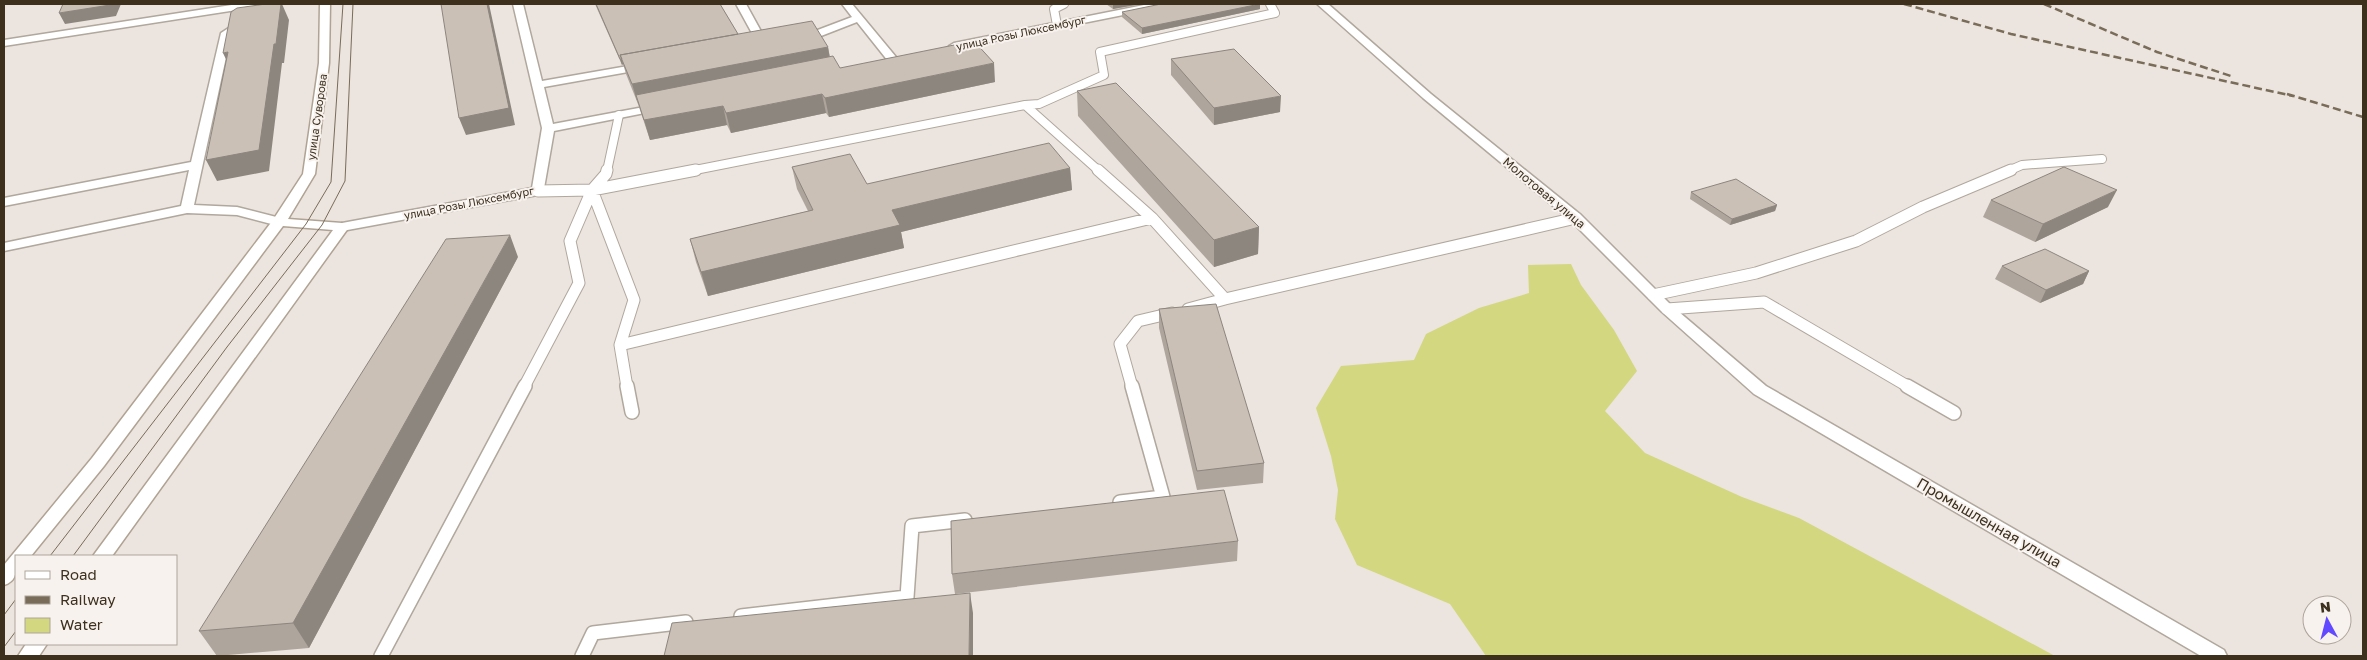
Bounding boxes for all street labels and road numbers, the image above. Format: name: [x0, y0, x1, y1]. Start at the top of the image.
street label: улица Розы Люксембург: [955, 12, 1087, 53]
street label: улица Суворова: [304, 73, 329, 161]
street label: Молотовая улица: [1500, 154, 1589, 231]
street label: улица Розы Люксембург: [403, 184, 535, 222]
street label: Промышленная улица: [1914, 473, 2065, 571]

